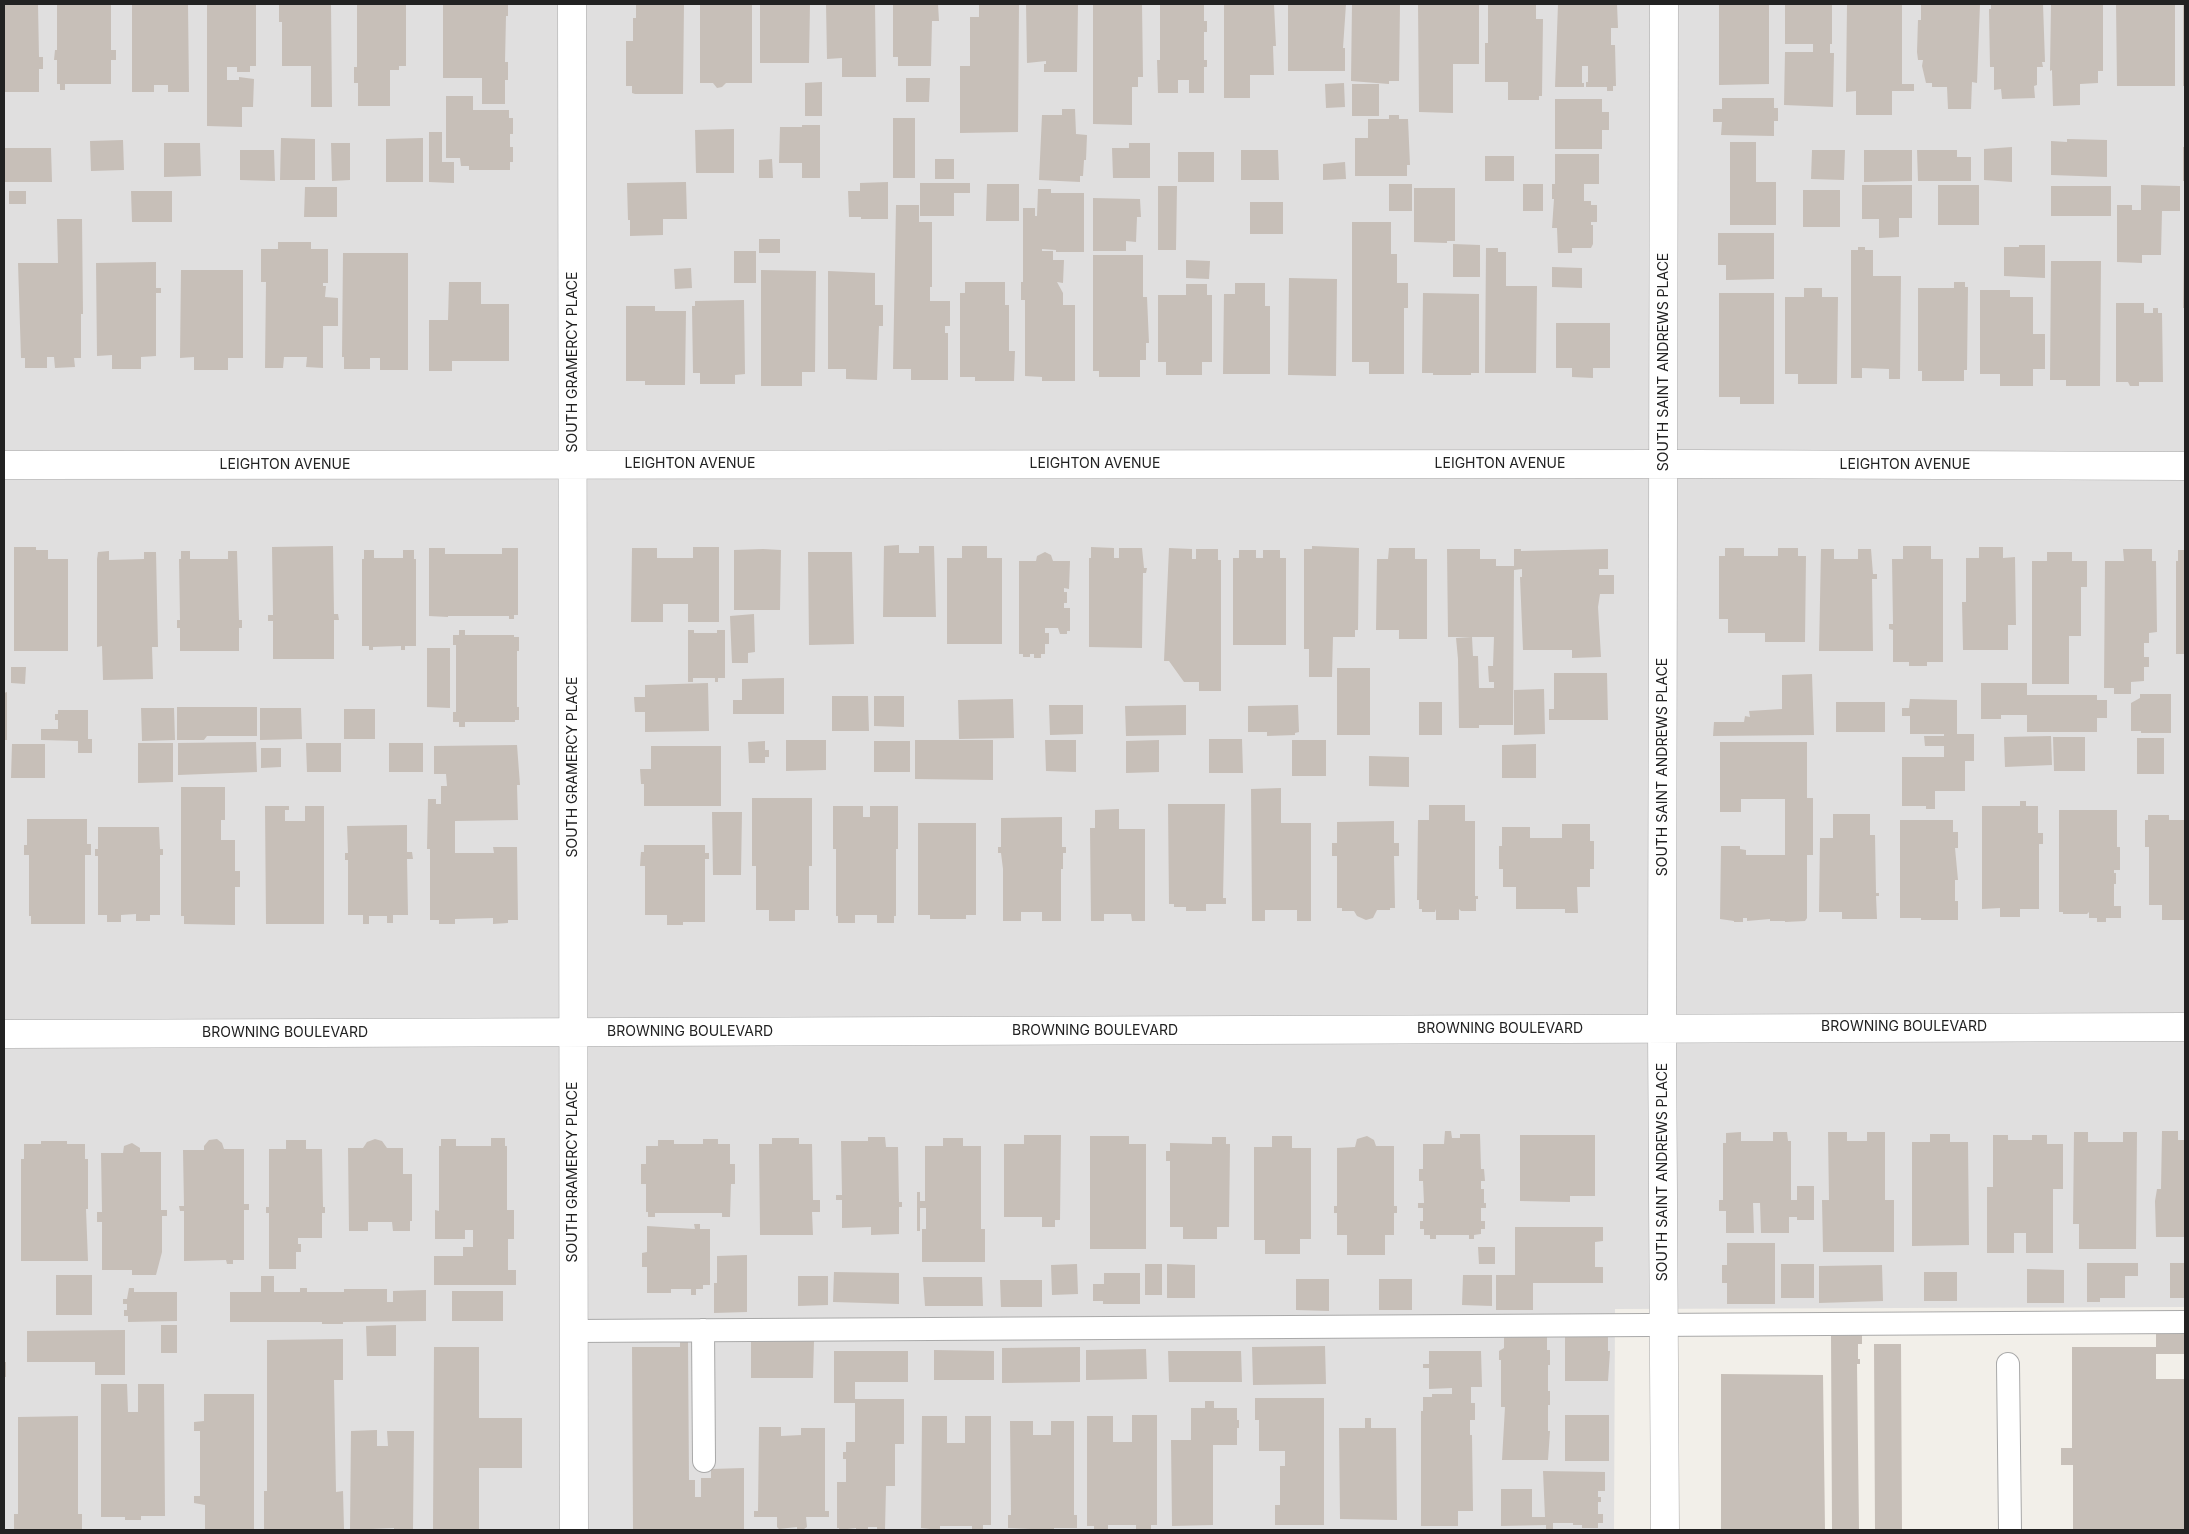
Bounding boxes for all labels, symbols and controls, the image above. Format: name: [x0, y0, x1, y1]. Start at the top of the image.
street label: SOUTH SAINT ANDREWS PLACE: [1656, 253, 1672, 471]
street label: SOUTH GRAMERCY PLACE: [565, 271, 581, 453]
street label: LEIGHTON AVENUE: [625, 456, 755, 472]
street label: LEIGHTON AVENUE: [1030, 456, 1160, 472]
street label: LEIGHTON AVENUE: [1435, 456, 1565, 472]
street label: LEIGHTON AVENUE: [220, 457, 350, 473]
street label: LEIGHTON AVENUE: [1840, 457, 1970, 473]
street label: SOUTH SAINT ANDREWS PLACE: [1655, 658, 1671, 876]
street label: SOUTH GRAMERCY PLACE: [565, 676, 581, 858]
street label: BROWNING BOULEVARD: [1821, 1019, 1987, 1035]
street label: BROWNING BOULEVARD: [1417, 1021, 1583, 1037]
street label: BROWNING BOULEVARD: [1012, 1023, 1178, 1039]
street label: BROWNING BOULEVARD: [607, 1024, 773, 1040]
street label: BROWNING BOULEVARD: [202, 1025, 368, 1041]
street label: SOUTH SAINT ANDREWS PLACE: [1655, 1063, 1671, 1281]
street label: SOUTH GRAMERCY PLACE: [565, 1081, 581, 1263]

